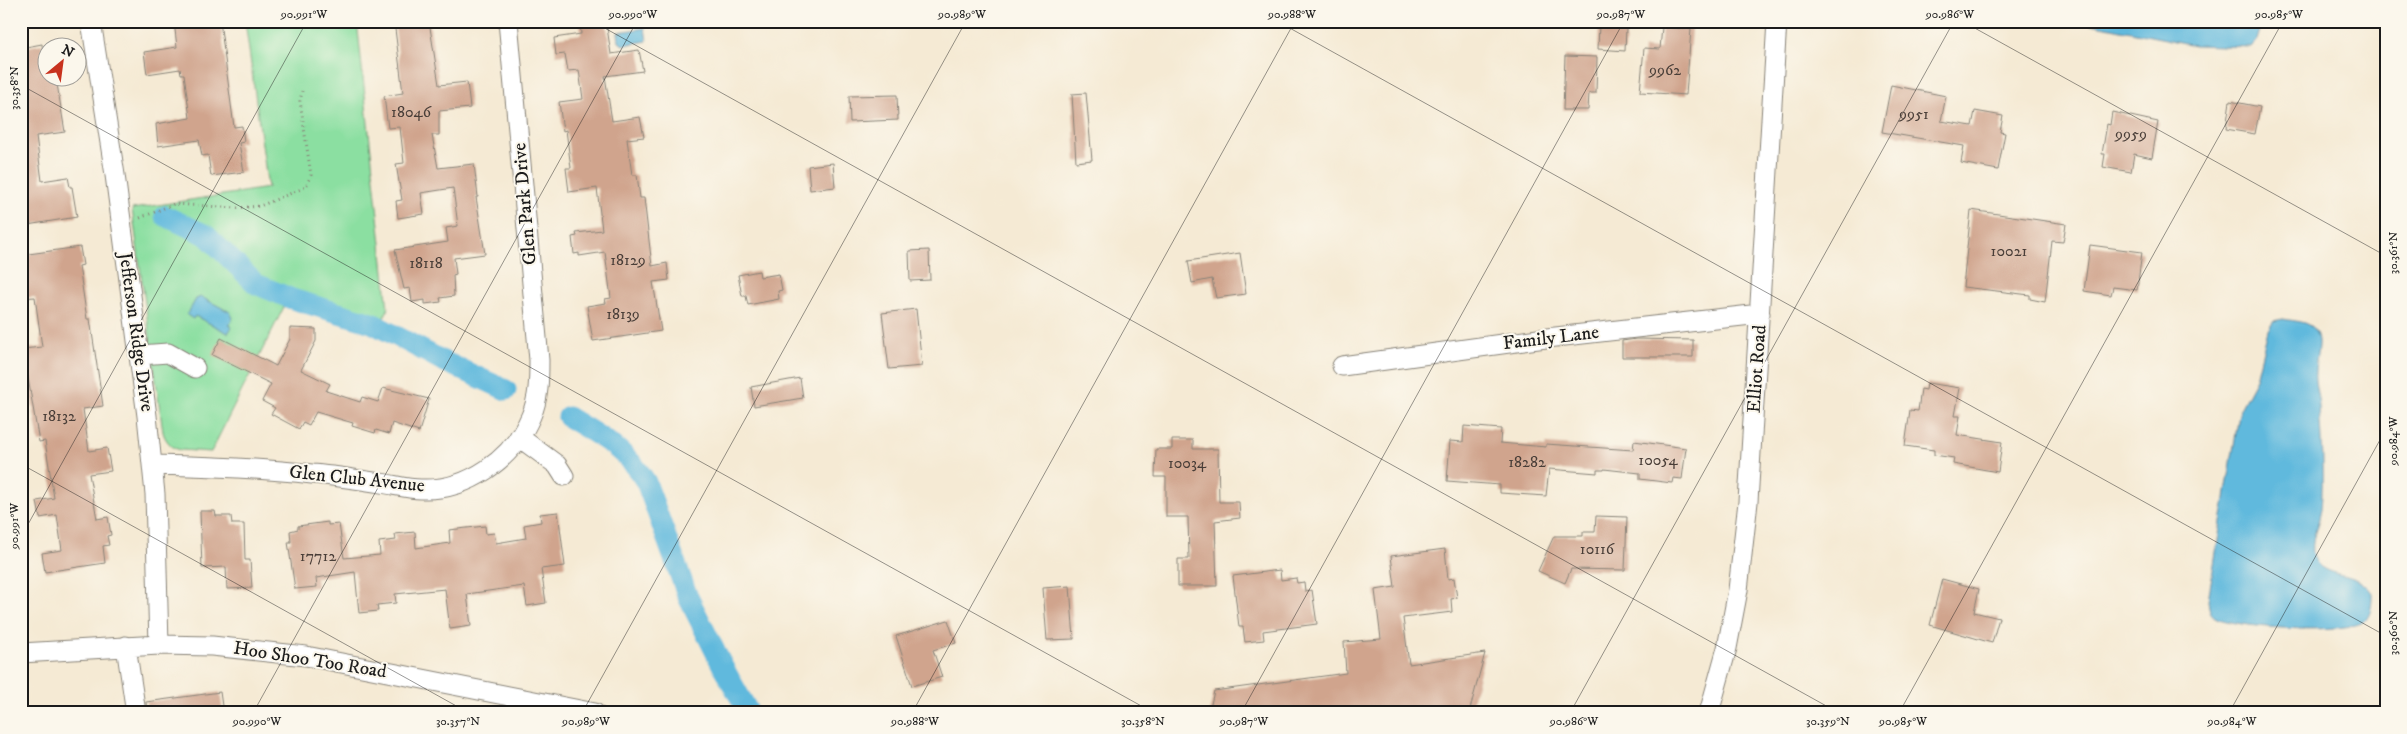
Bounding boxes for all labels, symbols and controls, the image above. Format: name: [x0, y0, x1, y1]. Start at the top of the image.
text: 90.991°W: [280, 7, 328, 22]
text: 90.990°W: [608, 7, 658, 22]
text: 90.989°W: [937, 7, 987, 22]
text: 90.988°W: [1267, 7, 1317, 22]
text: 90.987°W: [1596, 7, 1646, 22]
text: 90.986°W: [1925, 7, 1975, 22]
text: 90.985°W: [2254, 7, 2304, 22]
north arrow: [38, 38, 88, 88]
text: N: [58, 41, 78, 62]
house number: 9962: [1648, 60, 1681, 80]
text: 30.358°N: [7, 66, 22, 110]
house number: 18046: [391, 102, 432, 122]
house number: 9951: [1898, 104, 1929, 124]
house number: 9959: [2114, 124, 2147, 144]
street label: Glen Park Drive: [508, 142, 542, 266]
text: 30.361°N: [2386, 232, 2401, 274]
house number: 10021: [1991, 241, 2028, 261]
street label: Jefferson Ridge Drive: [113, 249, 159, 413]
house number: 18129: [610, 250, 646, 270]
house number: 18118: [409, 253, 443, 273]
house number: 18139: [606, 304, 640, 324]
street label: Family Lane: [1502, 321, 1600, 355]
street label: Elliot Road: [1742, 324, 1772, 414]
house number: 18132: [42, 406, 76, 426]
text: 90.984°W: [2386, 415, 2401, 467]
house number: 10054: [1638, 450, 1678, 470]
house number: 18282: [1508, 452, 1546, 472]
house number: 10034: [1168, 453, 1207, 473]
street label: Glen Club Avenue: [288, 460, 426, 498]
text: 90.991°W: [7, 502, 22, 550]
house number: 10116: [1580, 539, 1615, 559]
house number: 17712: [300, 546, 336, 566]
text: 30.360°N: [2386, 611, 2401, 655]
street label: Hoo Shoo Too Road: [232, 637, 389, 684]
text: 90.990°W: [232, 714, 282, 729]
text: 30.357°N: [436, 714, 480, 729]
text: 90.989°W: [561, 714, 611, 729]
text: 90.988°W: [890, 714, 940, 729]
text: 30.358°N: [1121, 714, 1165, 729]
text: 90.987°W: [1219, 714, 1269, 729]
text: 90.986°W: [1549, 714, 1599, 729]
text: 30.359°N: [1806, 714, 1850, 729]
text: 90.985°W: [1878, 714, 1928, 729]
text: 90.984°W: [2206, 714, 2258, 729]

